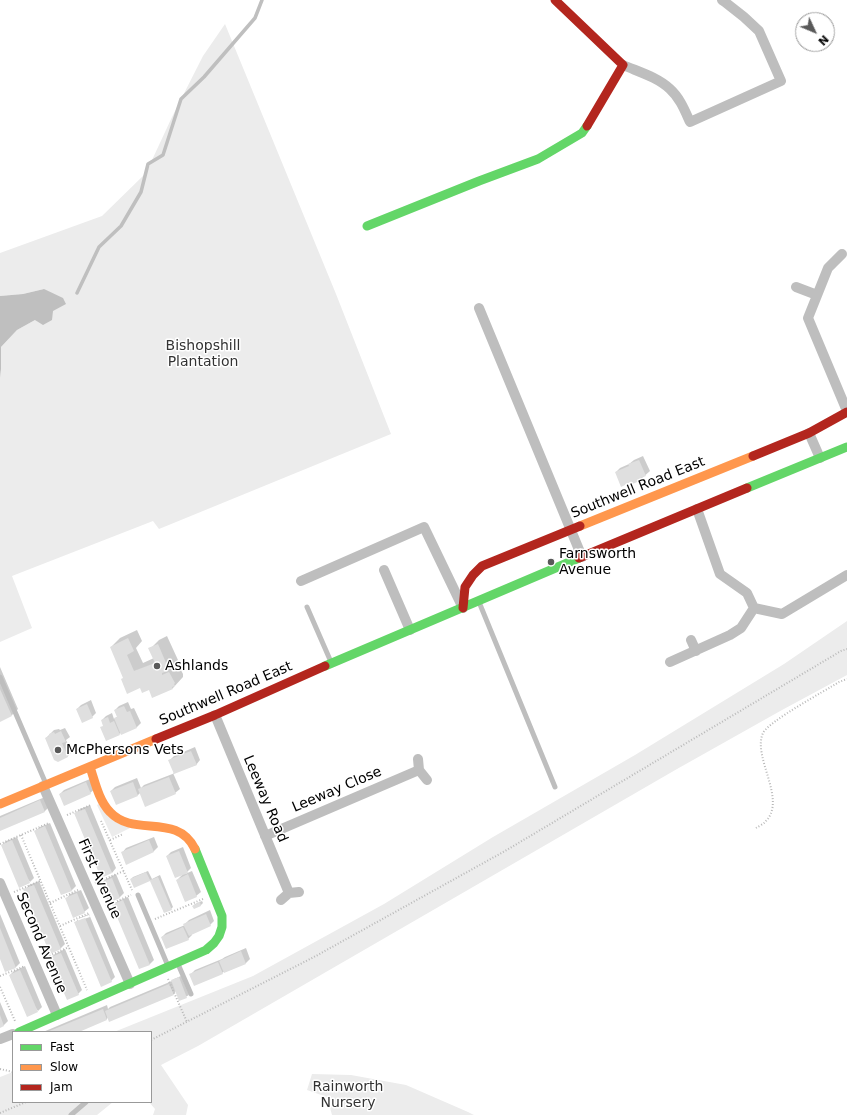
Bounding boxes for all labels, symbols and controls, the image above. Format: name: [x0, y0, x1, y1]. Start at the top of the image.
north arrow: [795, 12, 835, 52]
text: N: [815, 32, 831, 48]
park label: Bishopshill Plantation: [166, 338, 240, 370]
street label: Southwell Road East: [569, 453, 707, 523]
place label: Farnsworth Avenue: [559, 546, 636, 578]
marker: Farnsworth Avenue: [546, 557, 556, 567]
street label: Southwell Road East: [157, 658, 295, 730]
place label: Ashlands: [165, 658, 228, 674]
marker: Ashlands: [152, 661, 162, 671]
place label: McPhersons Vets: [66, 742, 184, 758]
marker: McPhersons Vets: [53, 745, 63, 755]
street label: Leeway Road: [239, 753, 291, 845]
street label: Leeway Close: [290, 764, 384, 816]
street label: First Avenue: [74, 836, 124, 922]
street label: Second Avenue: [12, 890, 70, 996]
legend: [12, 1031, 152, 1103]
text: Fast: [50, 1040, 74, 1054]
text: Slow: [50, 1060, 78, 1074]
park label: Rainworth Nursery: [313, 1079, 383, 1112]
text: Jam: [50, 1080, 73, 1094]

